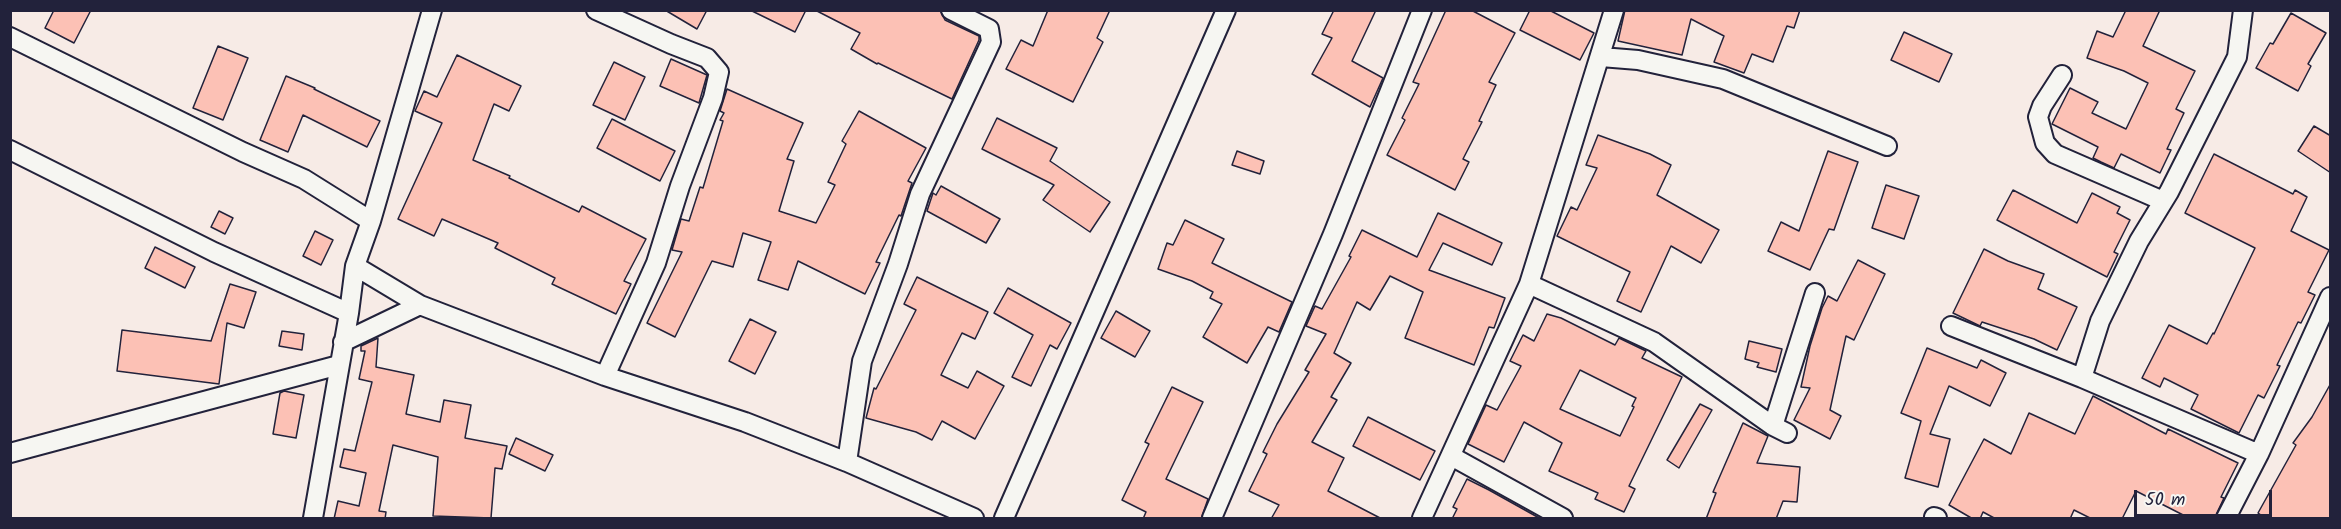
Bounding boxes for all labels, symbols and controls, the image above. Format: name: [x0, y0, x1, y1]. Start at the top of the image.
scale bar: [2137, 478, 2275, 516]
text: 50 m: [2145, 486, 2185, 515]

